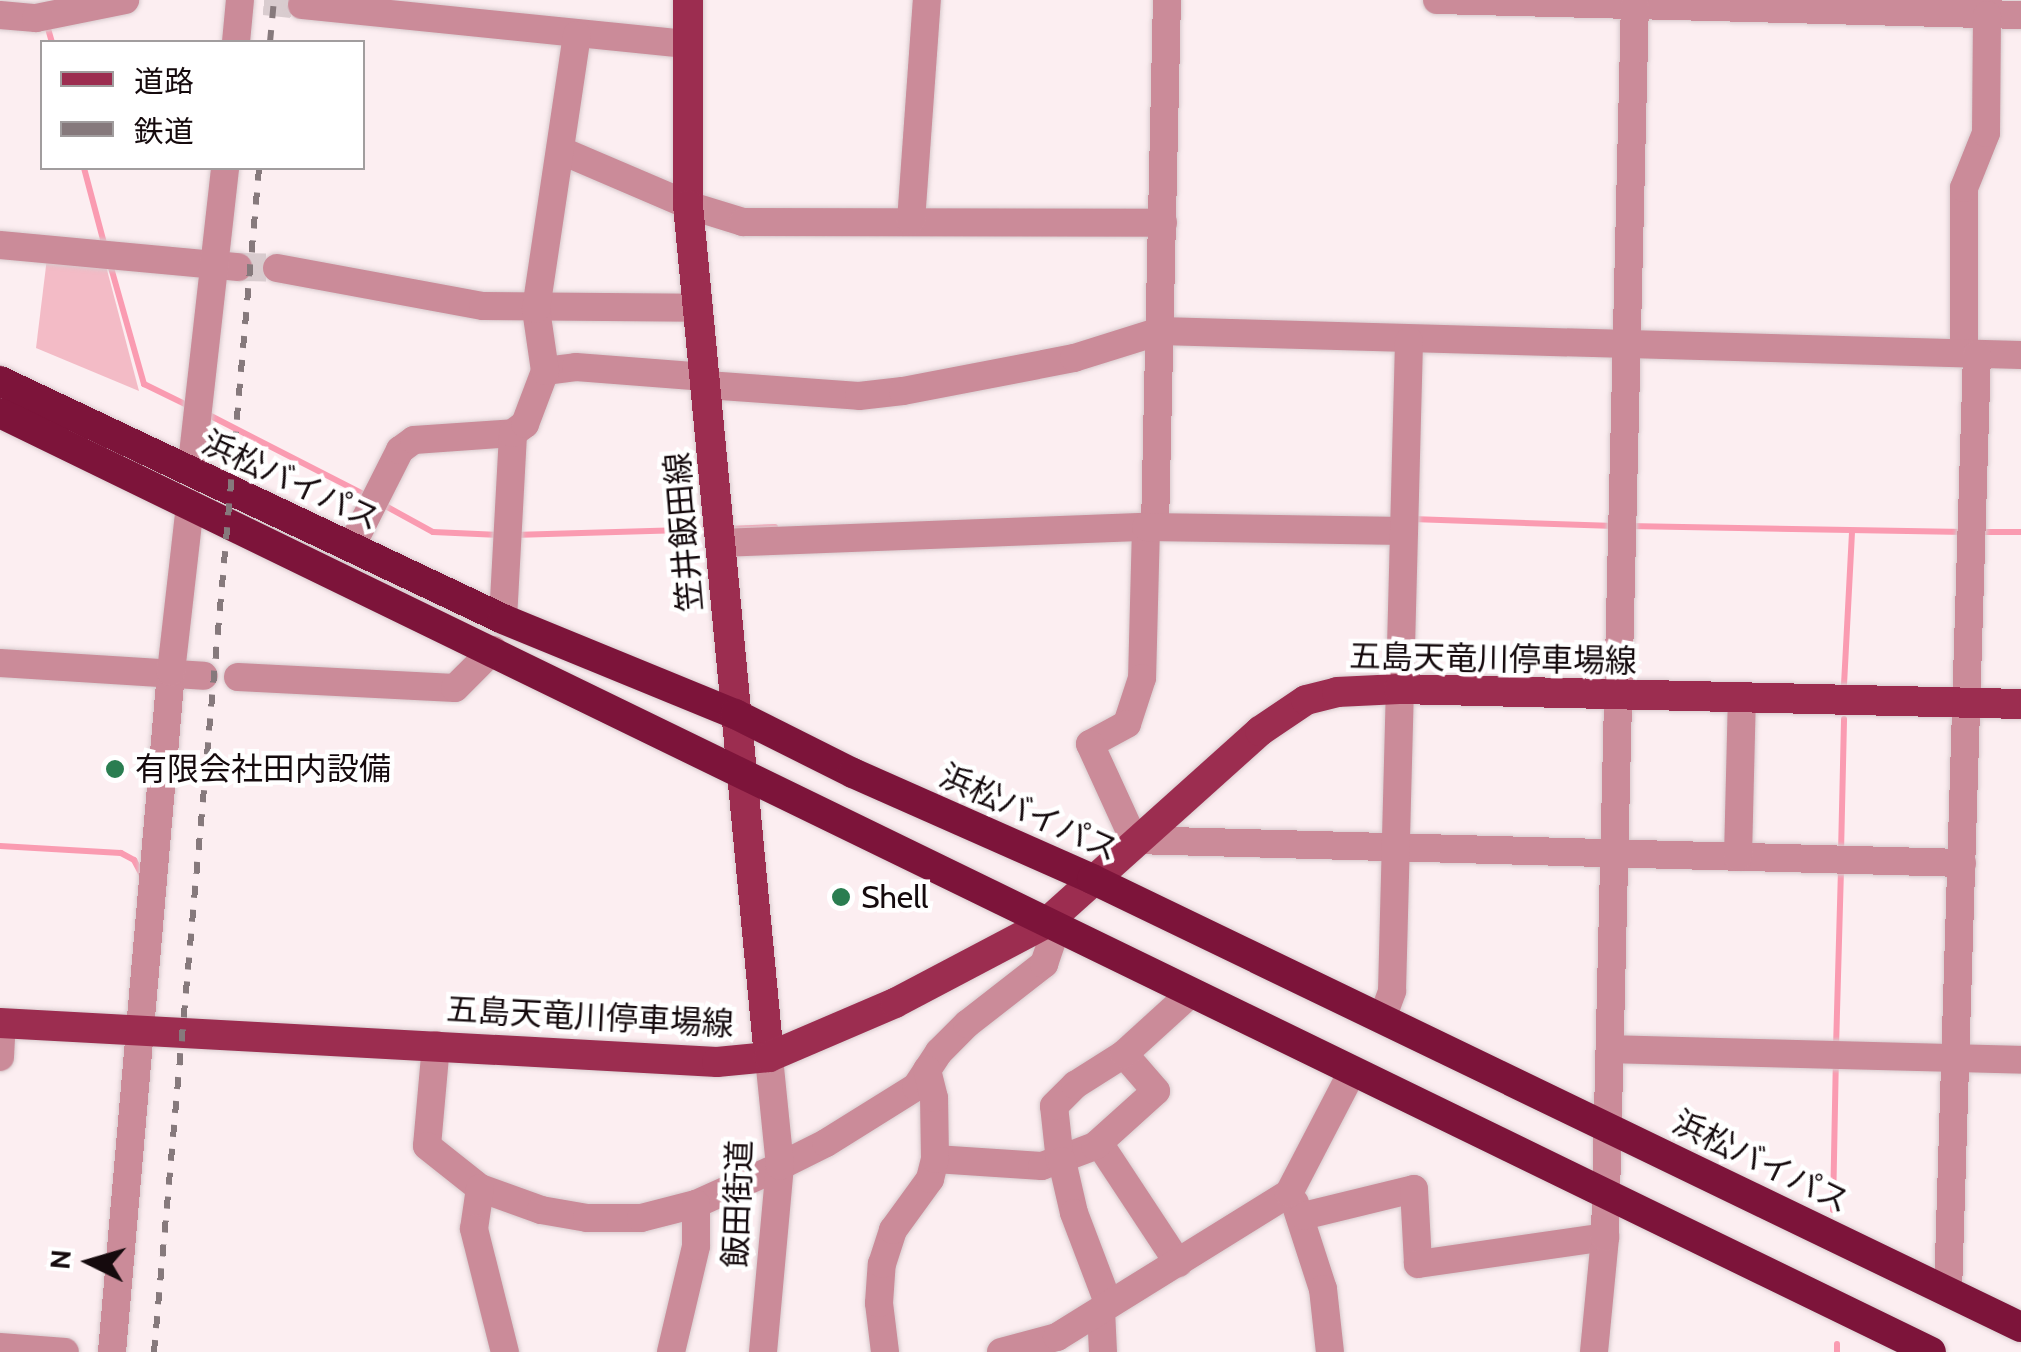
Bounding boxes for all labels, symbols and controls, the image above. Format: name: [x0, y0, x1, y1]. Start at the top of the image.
legend: [40, 40, 365, 170]
text: 道路: [134, 63, 194, 100]
text: 鉄道: [134, 113, 194, 150]
street label: 浜松バイパス: [196, 423, 386, 539]
street label: 笠井飯田線: [658, 451, 710, 613]
street label: 五島天竜川停車場線: [1349, 637, 1637, 681]
place label: 有限会社田内設備: [135, 750, 391, 788]
street label: 浜松バイパス: [933, 756, 1125, 870]
marker: 有限会社田内設備: [104, 758, 126, 780]
place label: Shell: [861, 878, 928, 916]
marker: Shell: [830, 886, 852, 908]
street label: 五島天竜川停車場線: [445, 990, 735, 1044]
street label: 浜松バイパス: [1666, 1103, 1856, 1221]
street label: 飯田街道: [717, 1139, 759, 1269]
north arrow: [40, 1212, 140, 1312]
text: N: [42, 1248, 78, 1271]

